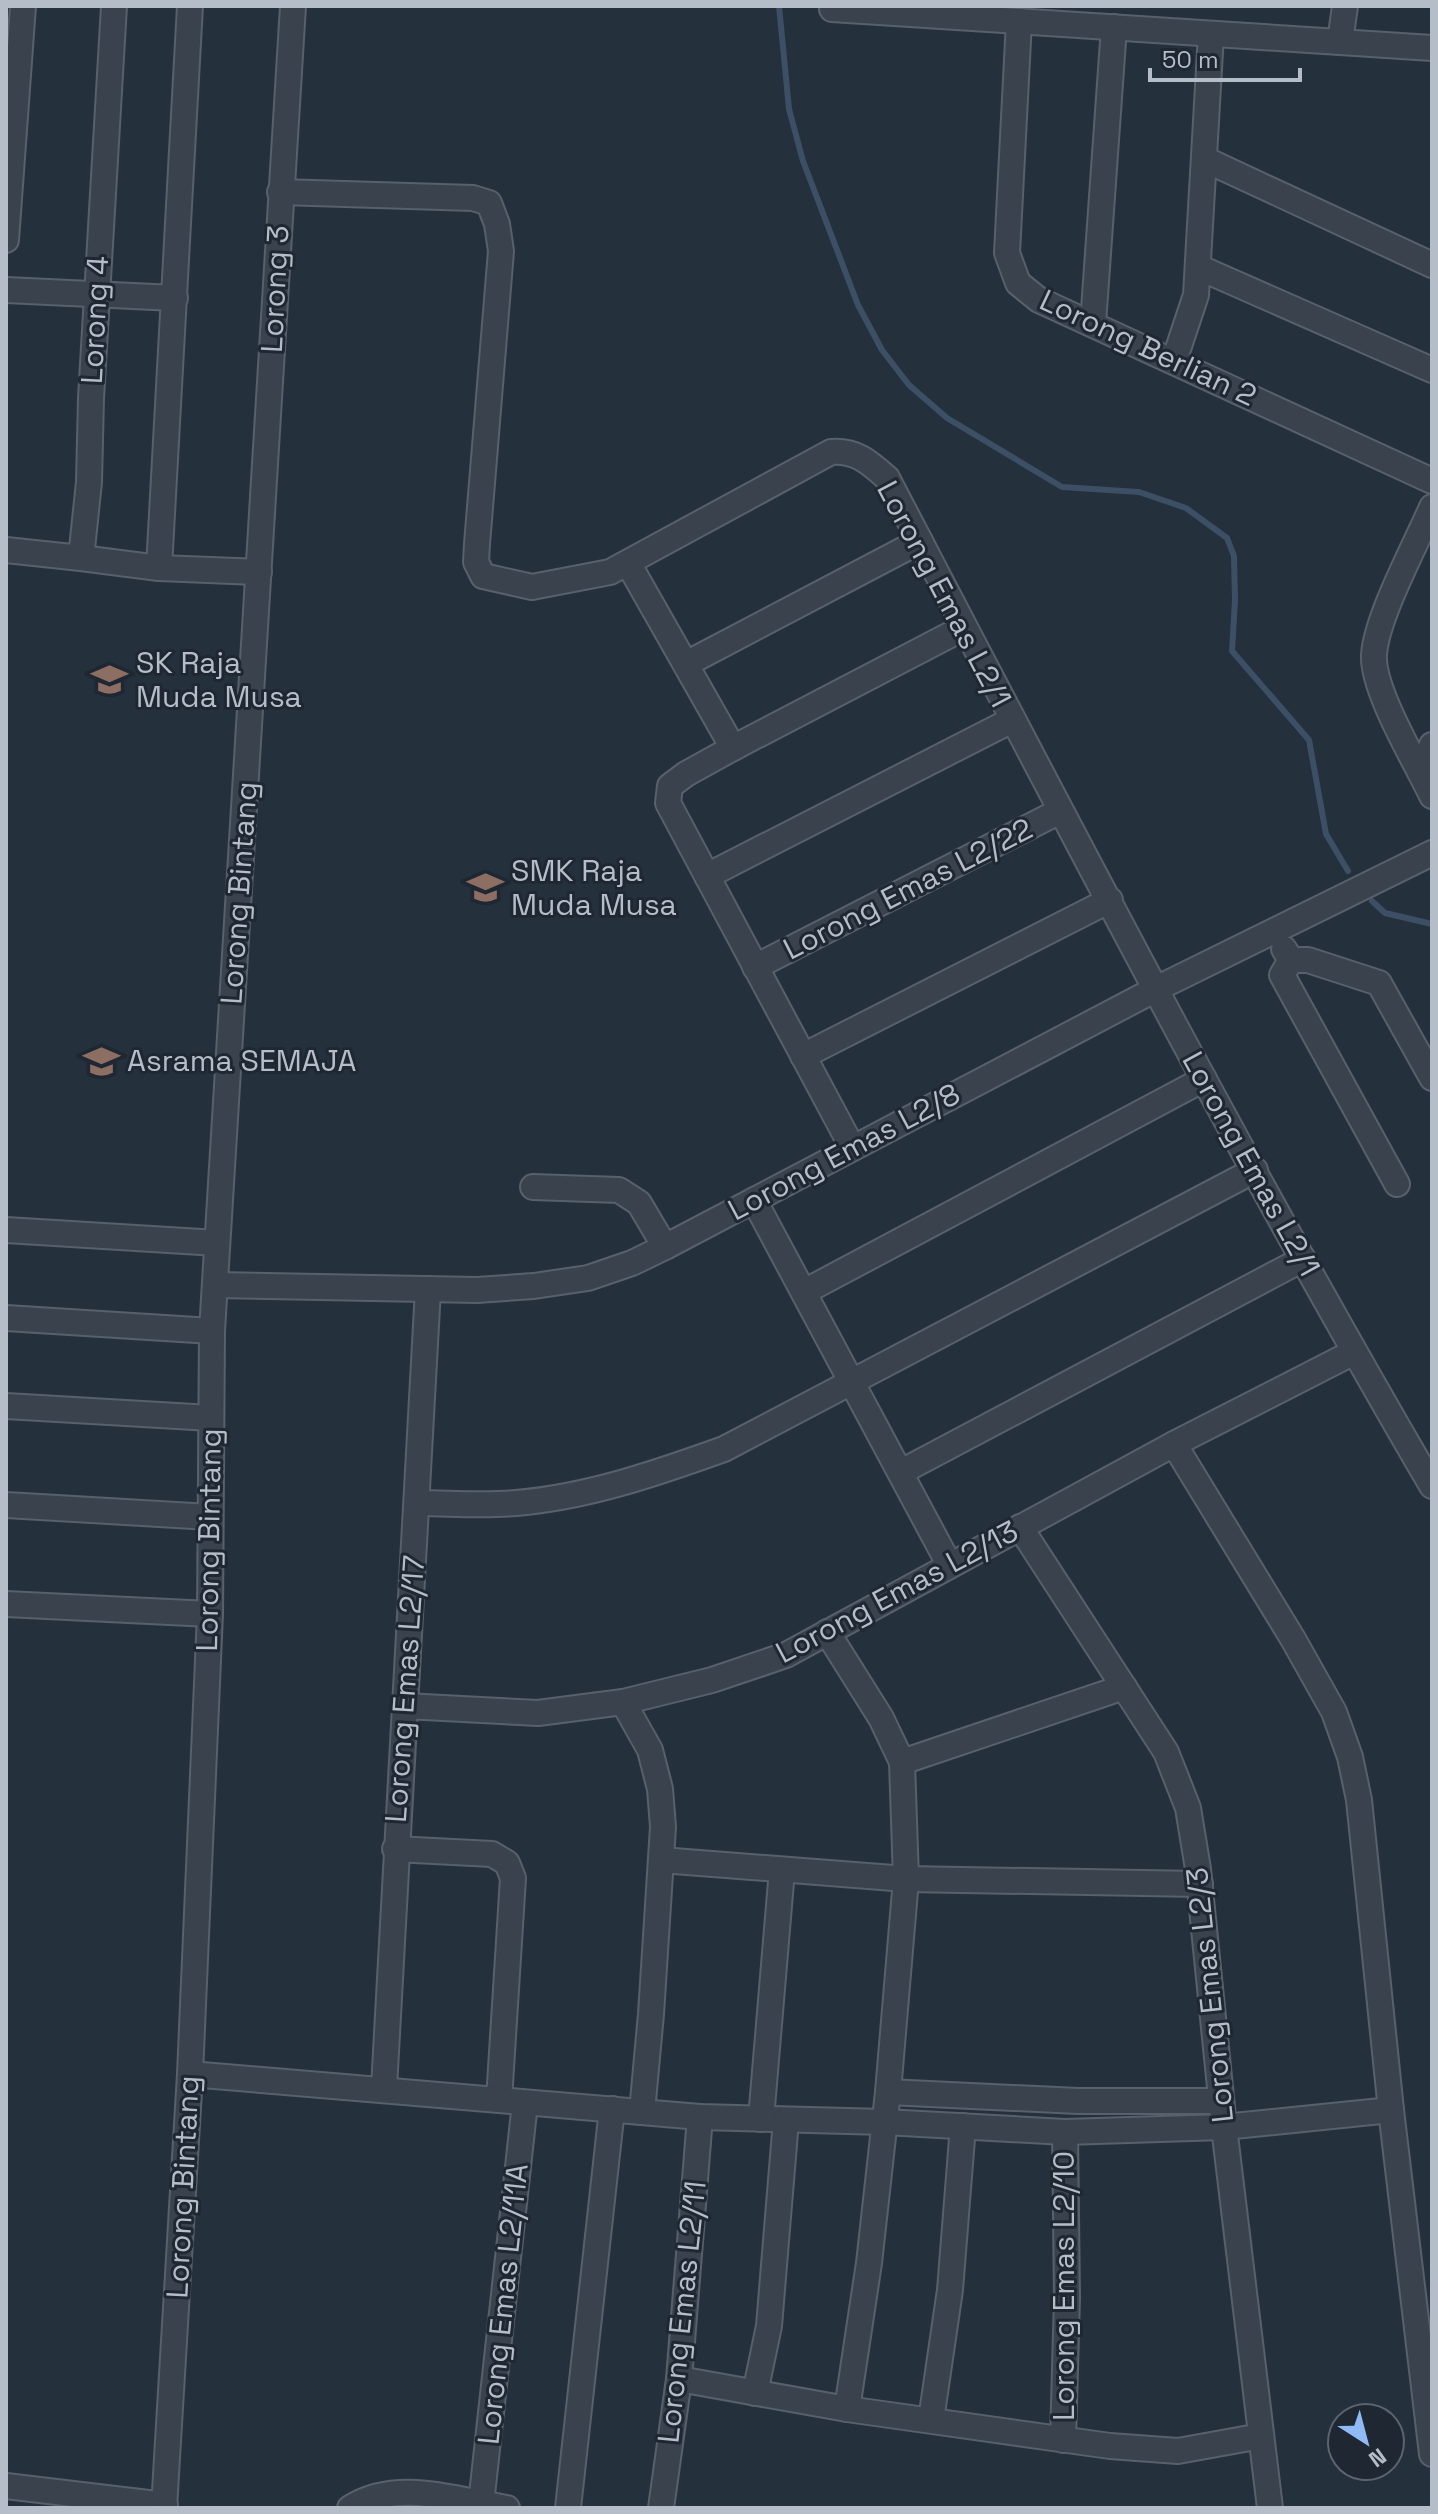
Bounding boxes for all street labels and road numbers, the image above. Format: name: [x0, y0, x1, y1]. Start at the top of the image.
street label: Lorong 3: [252, 224, 297, 354]
street label: Lorong 4: [72, 255, 117, 385]
street label: Lorong Berlian 2: [1034, 280, 1263, 415]
street label: Lorong Emas L2/1: [868, 474, 1021, 714]
street label: Lorong Bintang: [211, 780, 266, 1006]
street label: Lorong Emas L2/22: [777, 809, 1039, 968]
street label: Lorong Emas L2/1: [1174, 1045, 1329, 1283]
street label: Lorong Emas L2/8: [721, 1074, 966, 1229]
street label: Lorong Bintang: [187, 1428, 230, 1652]
street label: Lorong Emas L2/13: [769, 1511, 1025, 1672]
street label: Lorong Emas L2/17: [376, 1554, 433, 1824]
street label: Lorong Emas L2/3: [1177, 1865, 1242, 2125]
street label: Lorong Bintang: [157, 2074, 208, 2299]
street label: Lorong Emas L2/10: [1044, 2151, 1083, 2421]
street label: Lorong Emas L2/11A: [468, 2161, 537, 2446]
street label: Lorong Emas L2/11: [648, 2179, 715, 2445]

